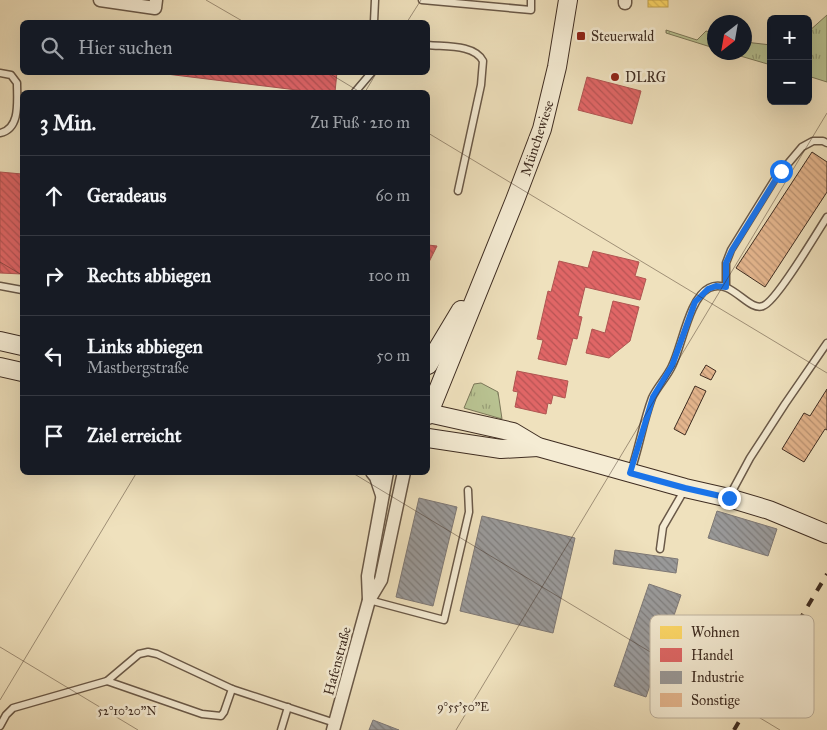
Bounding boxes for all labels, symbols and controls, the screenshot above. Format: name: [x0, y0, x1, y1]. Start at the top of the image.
north arrow: [707, 15, 752, 60]
map controls: [767, 15, 812, 105]
button: +: [767, 15, 812, 60]
search box: [20, 20, 430, 75]
place label: Steuerwald: [591, 28, 654, 45]
marker: Steuerwald: [575, 30, 587, 42]
icon: search: [38, 34, 66, 62]
text: Hier suchen: [78, 36, 172, 59]
button: −: [767, 60, 812, 105]
place label: DLRG: [625, 69, 666, 86]
marker: DLRG: [609, 71, 621, 83]
street label: Münchewiese: [517, 98, 558, 178]
text: 3 Min.: [40, 110, 96, 136]
text: Zu Fuß · 210 m: [310, 113, 410, 132]
route start: [770, 160, 793, 183]
icon: ahead: [40, 182, 68, 210]
text: Geradeaus: [87, 184, 166, 207]
text: 60 m: [376, 186, 410, 205]
icon: right: [40, 262, 68, 290]
text: Rechts abbiegen: [87, 264, 211, 287]
text: 100 m: [368, 266, 410, 285]
text: Links abbiegen: [87, 335, 203, 358]
icon: left: [40, 342, 68, 370]
text: 50 m: [376, 346, 410, 365]
text: Mastbergstraße: [87, 358, 189, 377]
icon: arrive: [40, 422, 68, 450]
text: Ziel erreicht: [87, 424, 181, 447]
route end: [718, 487, 741, 510]
legend: [650, 615, 814, 718]
text: Wohnen: [691, 624, 740, 641]
street label: Hafenstraße: [320, 625, 355, 697]
text: Handel: [691, 647, 733, 664]
text: Industrie: [691, 669, 744, 686]
text: Sonstige: [691, 692, 740, 709]
text: 9°55'50"E: [437, 700, 489, 714]
text: 52°10'20"N: [97, 704, 157, 718]

